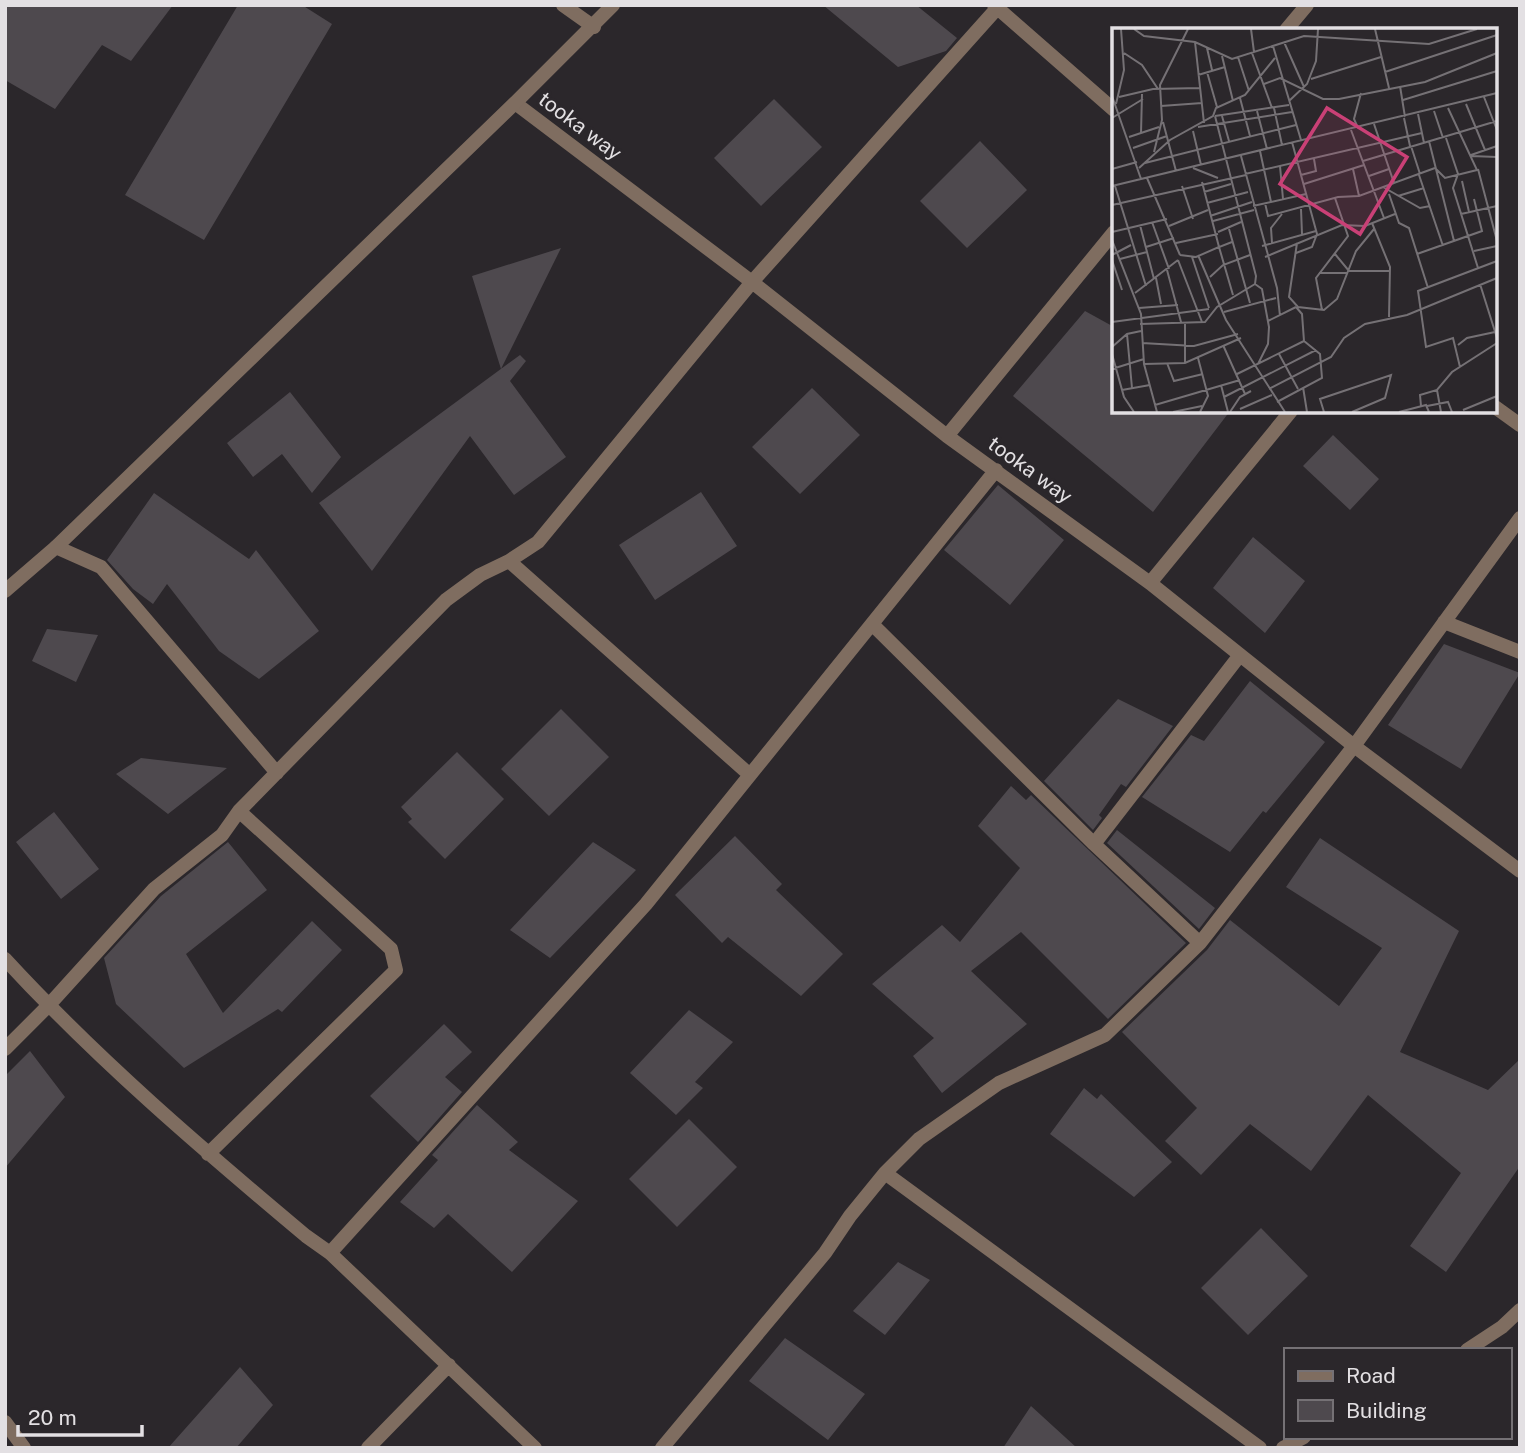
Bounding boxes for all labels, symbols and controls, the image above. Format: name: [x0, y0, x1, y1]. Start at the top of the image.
inset map: [1112, 28, 1497, 413]
street label: tooka way: [534, 86, 627, 165]
street label: tooka way: [983, 431, 1077, 509]
legend: [1284, 1348, 1511, 1439]
text: Road: [1346, 1363, 1396, 1388]
scale bar: [18, 1394, 142, 1438]
text: Building: [1346, 1398, 1427, 1423]
text: 20 m: [28, 1405, 77, 1430]

